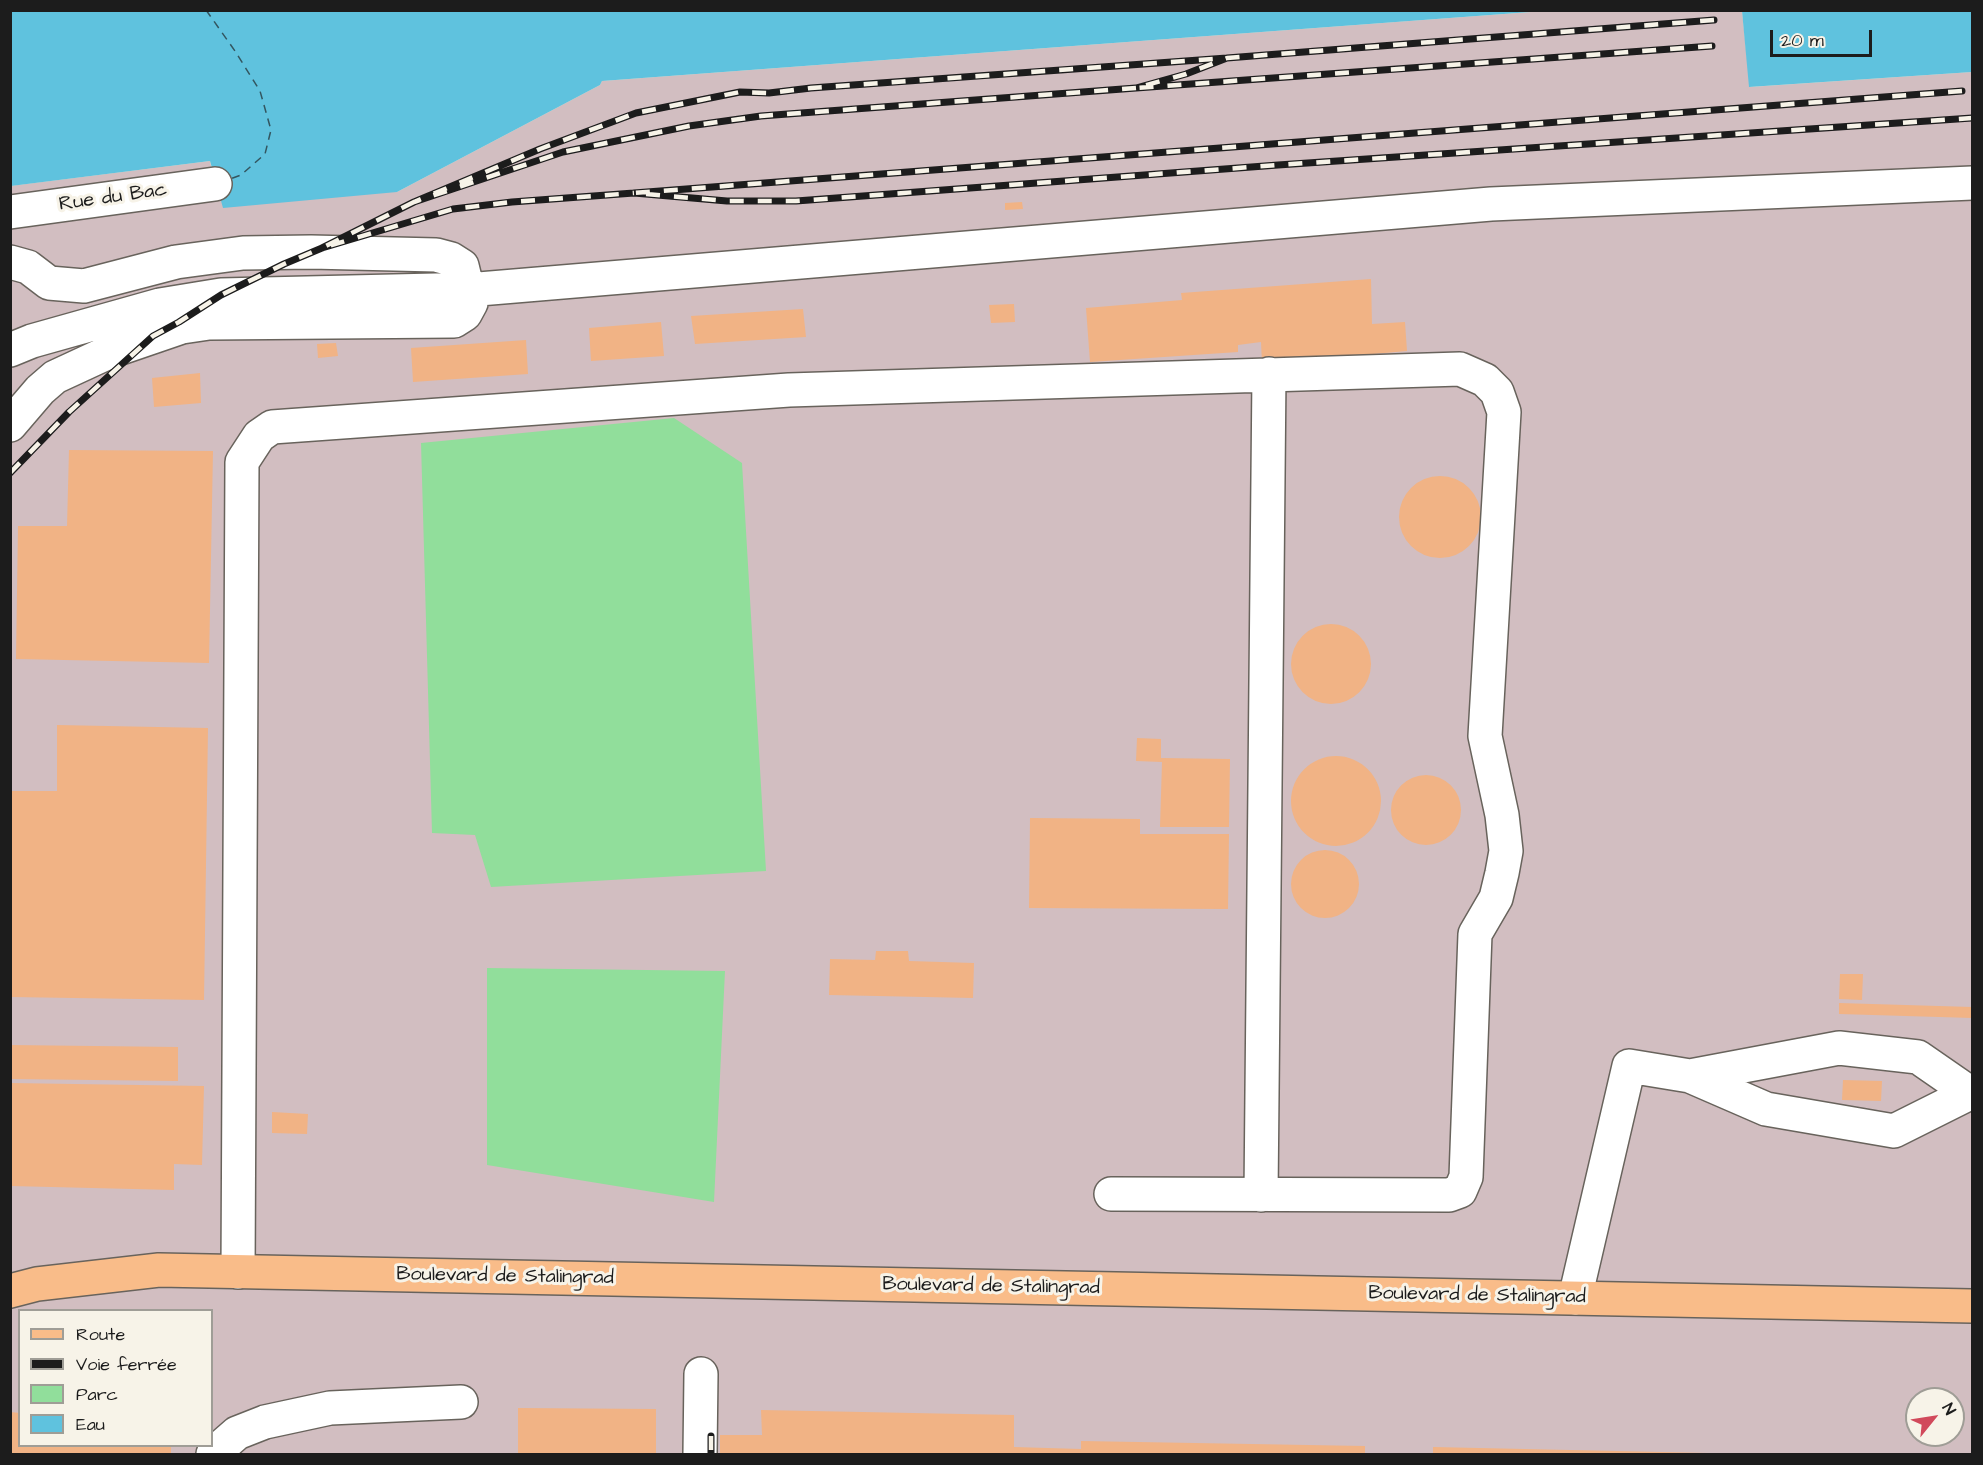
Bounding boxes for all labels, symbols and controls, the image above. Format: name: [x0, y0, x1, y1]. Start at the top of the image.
scale bar: [1773, 18, 1875, 56]
text: 20 m: [1781, 28, 1824, 53]
street label: Rue du Bac: [58, 179, 168, 217]
street label: Boulevard de Stalingrad: [396, 1263, 614, 1291]
street label: Boulevard de Stalingrad: [882, 1273, 1100, 1301]
street label: Boulevard de Stalingrad: [1368, 1282, 1586, 1310]
legend: [18, 1309, 213, 1447]
text: Route: [76, 1322, 125, 1347]
text: Voie ferrée: [76, 1352, 177, 1377]
text: Parc: [76, 1382, 118, 1407]
north arrow: [1905, 1387, 1965, 1447]
text: N: [1937, 1399, 1961, 1419]
text: Eau: [76, 1412, 105, 1437]

